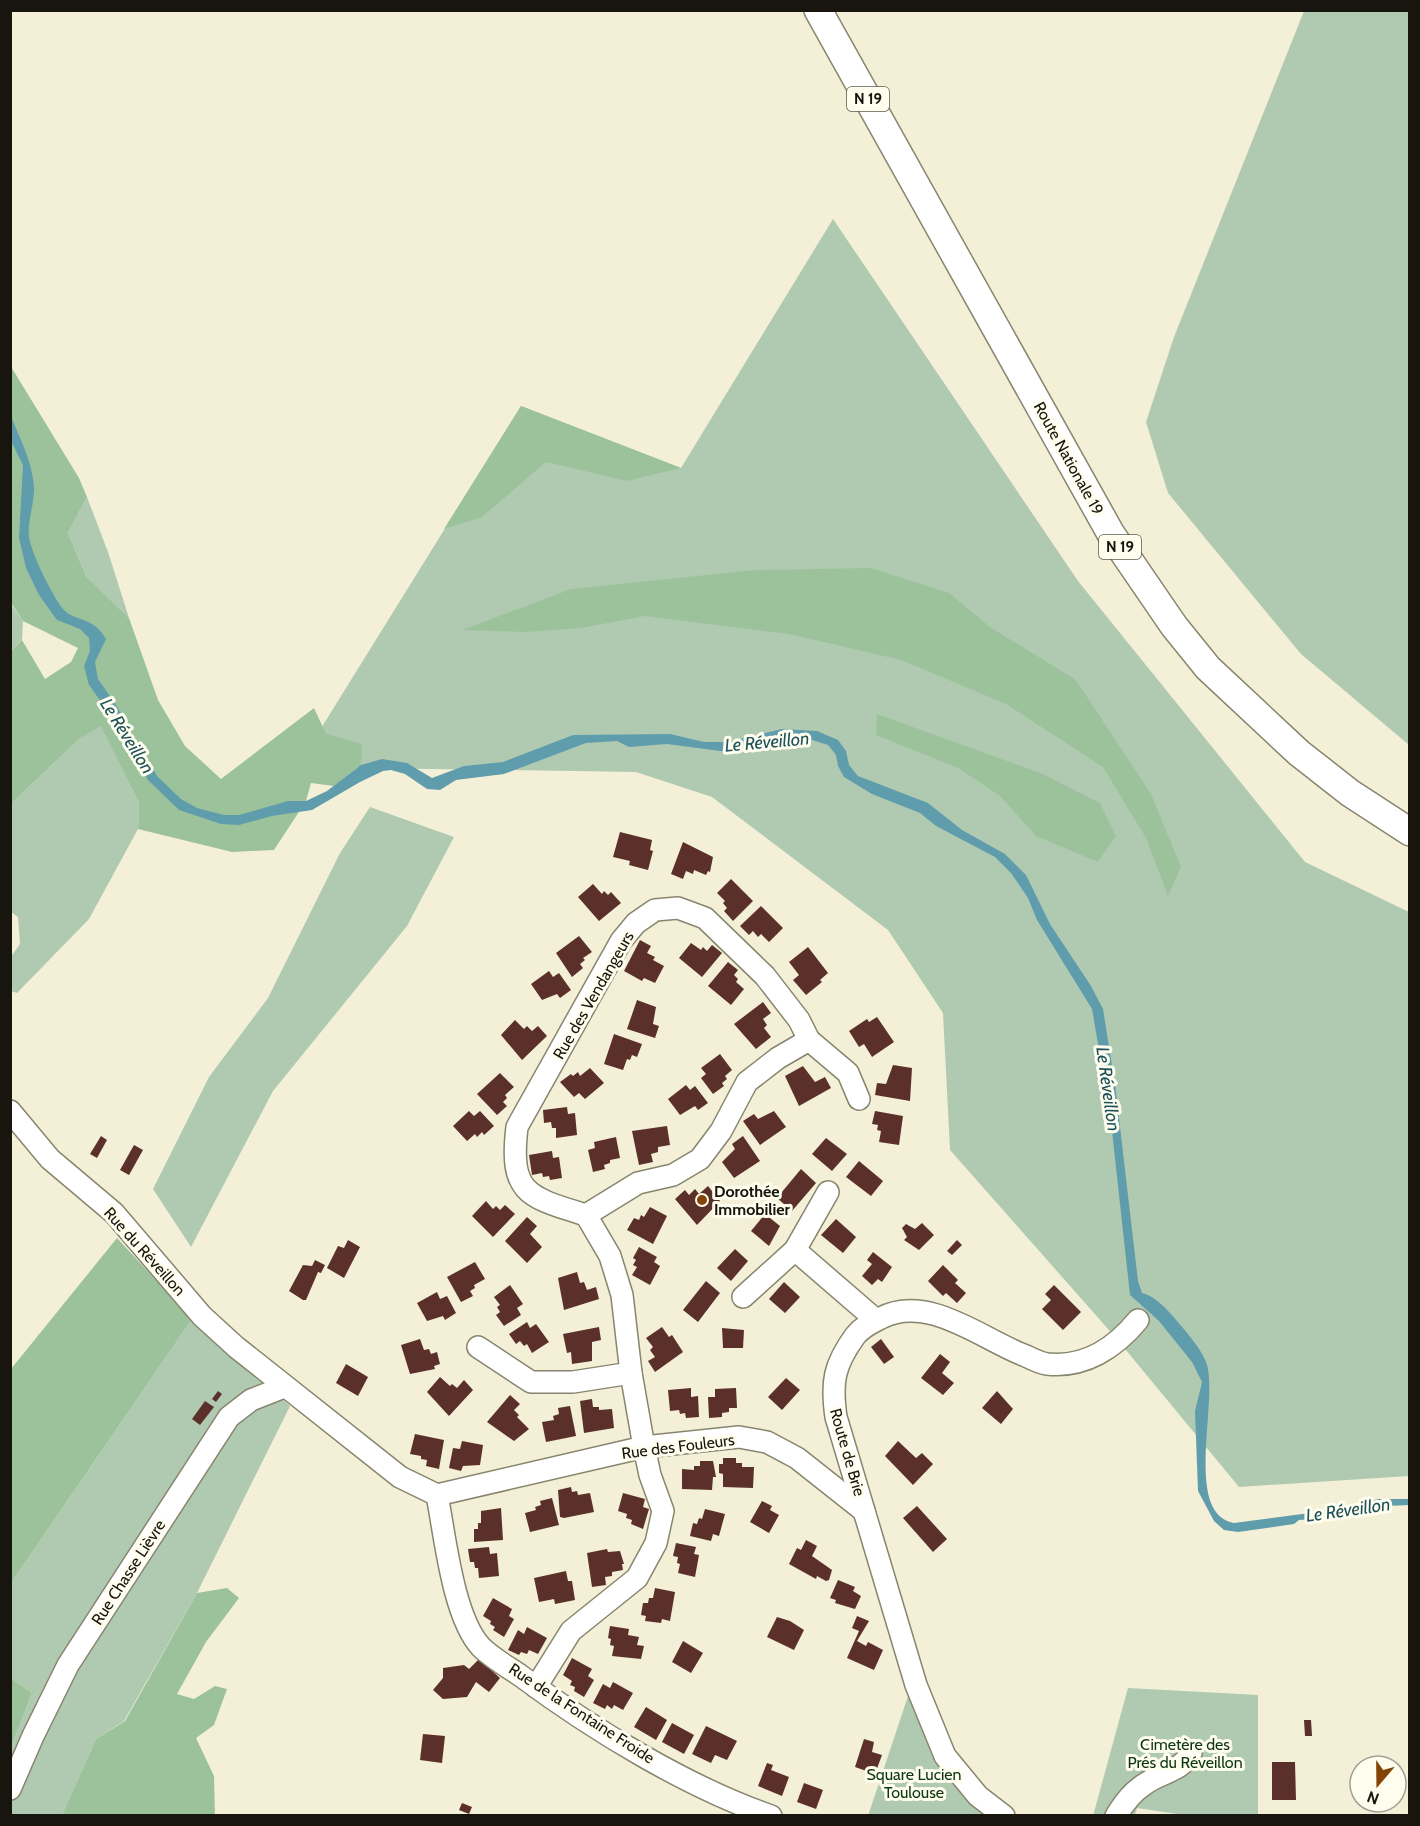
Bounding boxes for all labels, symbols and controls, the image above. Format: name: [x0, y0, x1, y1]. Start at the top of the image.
road number: N 19: [847, 87, 889, 111]
street label: Route Nationale 19: [1030, 398, 1107, 518]
road number: N 19: [1099, 535, 1141, 559]
water label: Le Réveillon: [95, 694, 159, 778]
water label: Le Réveillon: [724, 727, 810, 757]
street label: Rue des Vendangeurs: [549, 928, 638, 1063]
water label: Le Réveillon: [1091, 1045, 1125, 1133]
place label: Dorothée Immobilier: [714, 1182, 791, 1219]
marker: Dorothée Immobilier: [695, 1193, 709, 1207]
street label: Rue du Réveillon: [100, 1203, 189, 1300]
street label: Route de Brie: [826, 1406, 869, 1498]
street label: Rue des Fouleurs: [620, 1430, 736, 1463]
water label: Le Réveillon: [1304, 1493, 1392, 1527]
street label: Rue Chasse Lièvre: [87, 1516, 169, 1628]
street label: Rue de la Fontaine Froide: [505, 1659, 658, 1768]
park label: Cimetère des Prés du Réveillon: [1127, 1735, 1243, 1772]
north arrow: [1348, 1754, 1408, 1814]
park label: Square Lucien Toulouse: [866, 1765, 962, 1802]
text: N: [1364, 1787, 1382, 1808]

